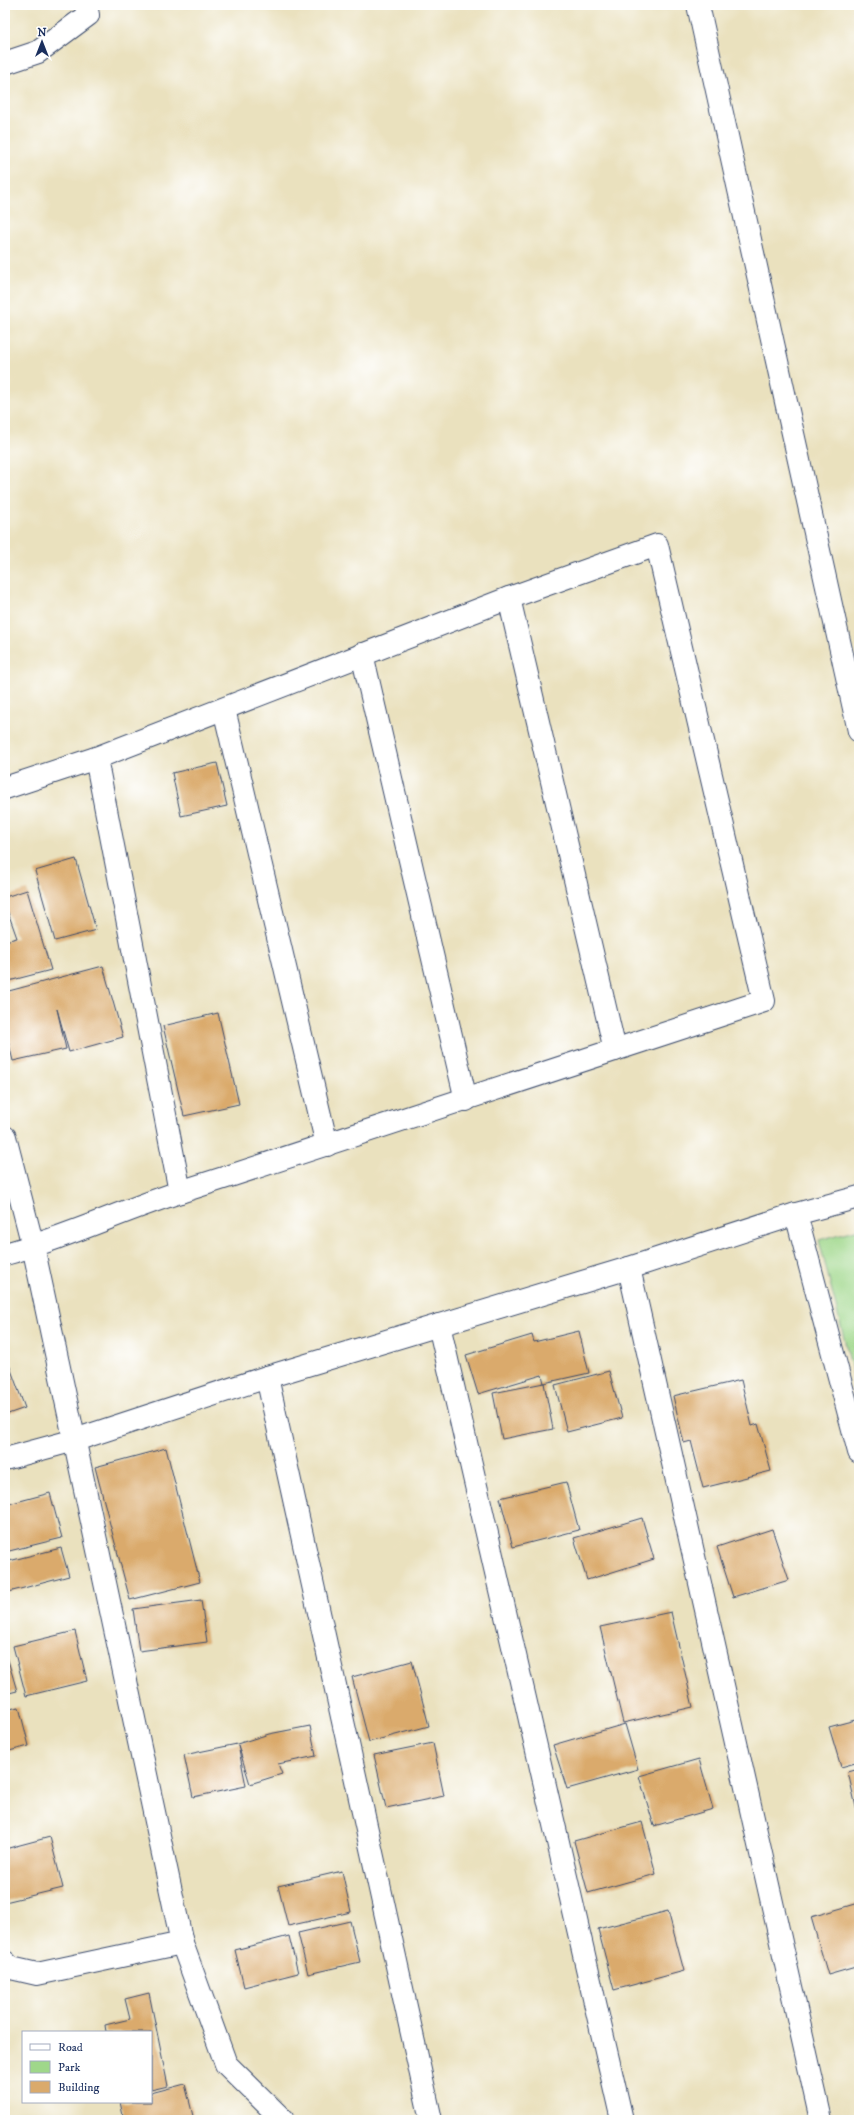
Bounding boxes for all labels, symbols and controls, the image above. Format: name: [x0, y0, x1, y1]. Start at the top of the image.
north arrow: [22, 22, 62, 62]
text: N: [37, 26, 47, 40]
legend: [22, 2031, 152, 2103]
text: Road: [58, 2040, 83, 2055]
text: Park: [58, 2060, 80, 2075]
text: Building: [58, 2080, 99, 2095]

